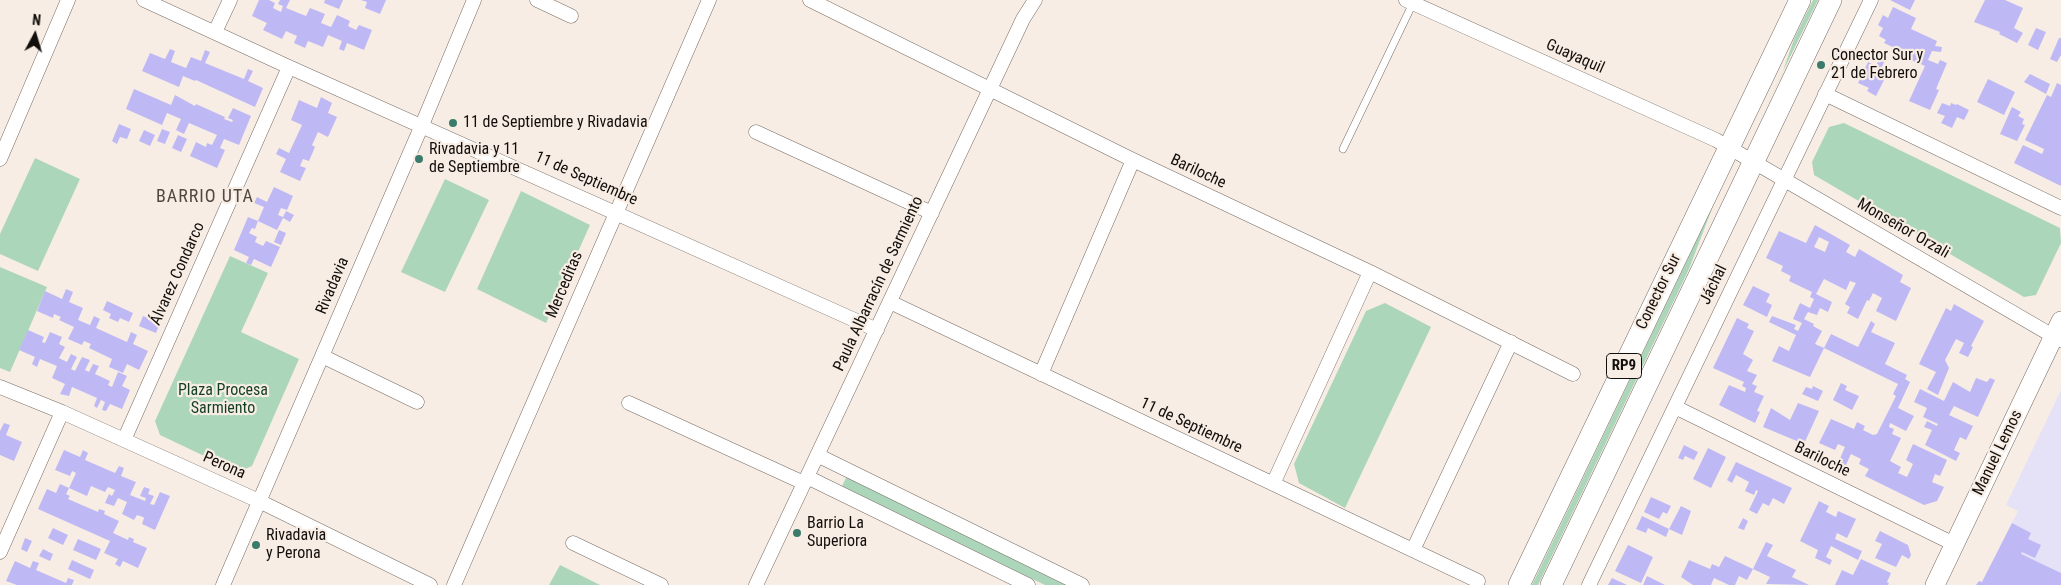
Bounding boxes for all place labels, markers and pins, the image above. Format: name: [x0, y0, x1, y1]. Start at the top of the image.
place label: Conector Sur y 21 de Febrero: [1831, 46, 1923, 84]
marker: Conector Sur y 21 de Febrero: [1815, 59, 1827, 71]
place label: 11 de Septiembre y Rivadavia: [463, 113, 648, 133]
marker: 11 de Septiembre y Rivadavia: [447, 117, 459, 129]
place label: Rivadavia y 11 de Septiembre: [429, 140, 520, 178]
marker: Rivadavia y 11 de Septiembre: [413, 153, 425, 165]
place label: Barrio La Superiora: [807, 514, 867, 552]
place label: Rivadavia y Perona: [266, 526, 326, 564]
marker: Barrio La Superiora: [791, 527, 803, 539]
marker: Rivadavia y Perona: [250, 539, 262, 551]

